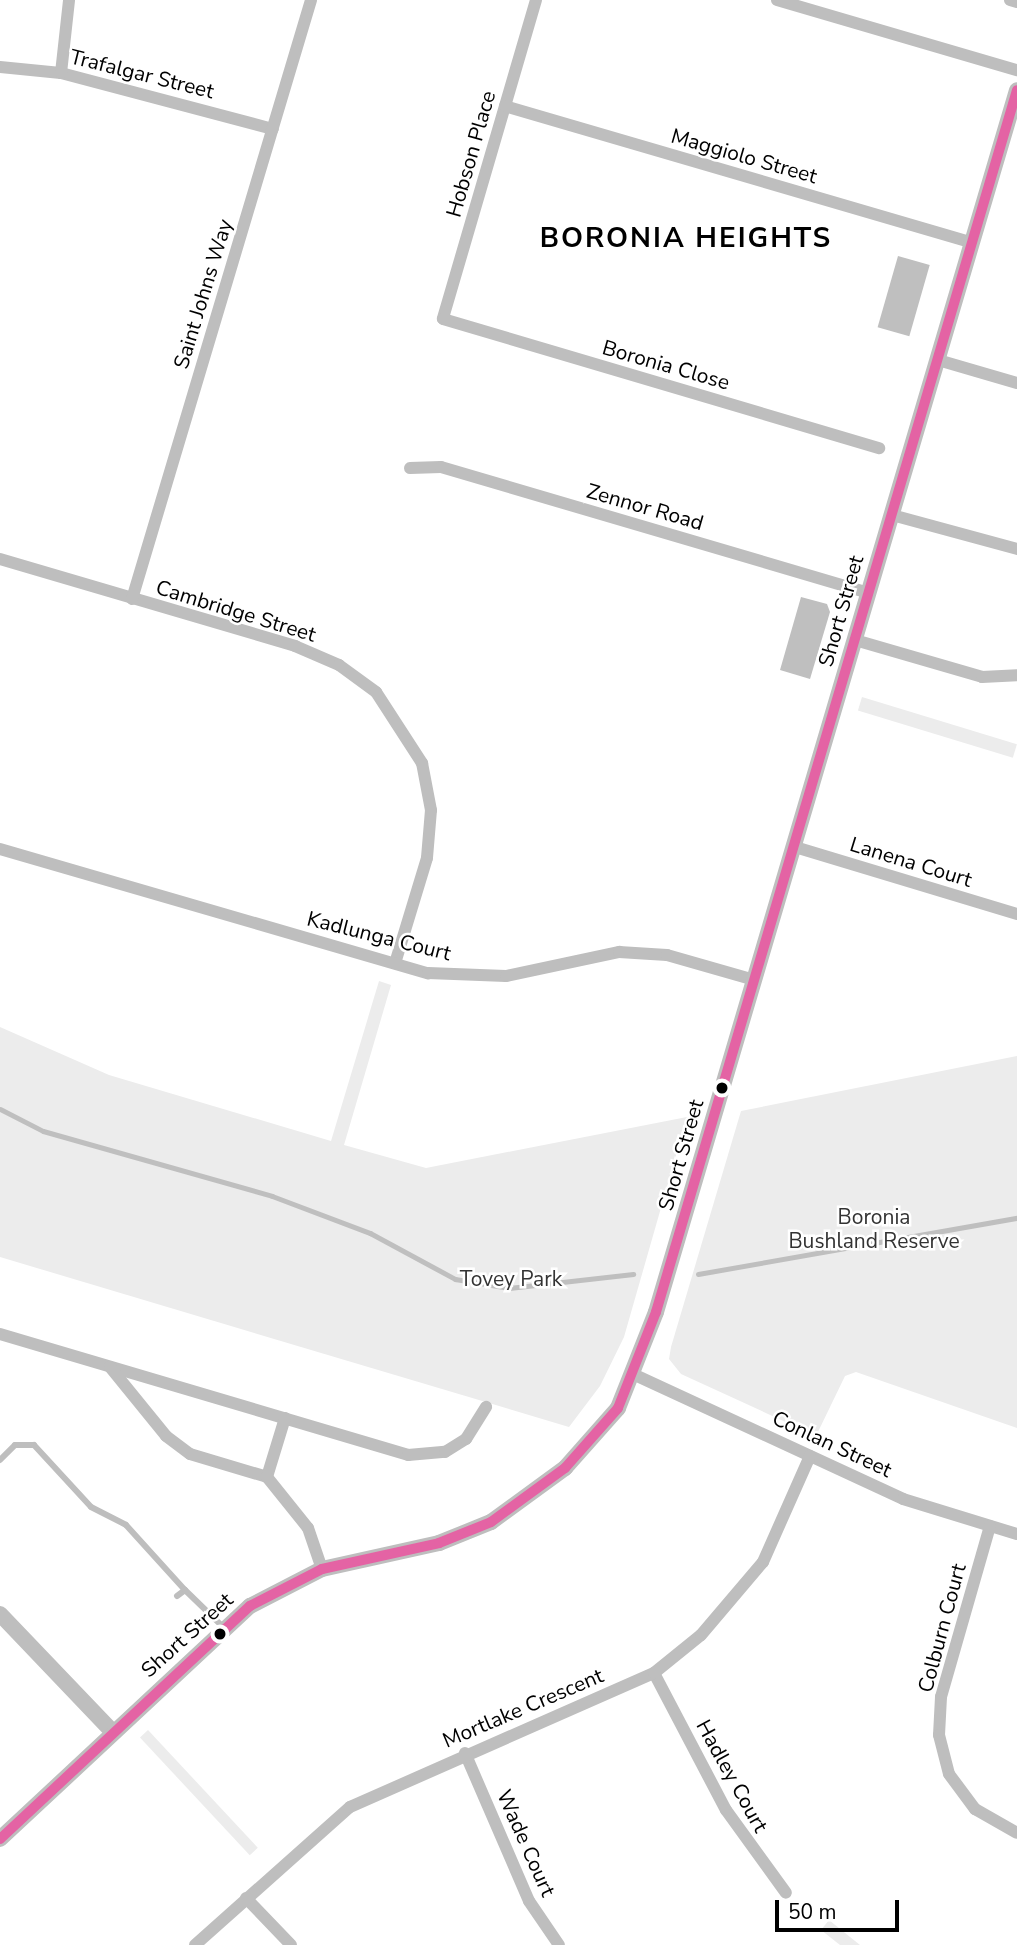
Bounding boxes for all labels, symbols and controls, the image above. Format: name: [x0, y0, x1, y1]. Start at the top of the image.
street label: Trafalgar Street: [67, 44, 217, 104]
street label: Hobson Place: [441, 88, 501, 220]
street label: Maggiolo Street: [668, 123, 820, 189]
street label: Saint Johns Way: [168, 216, 238, 372]
district label: BORONIA HEIGHTS: [542, 221, 830, 255]
street label: Boronia Close: [599, 335, 733, 395]
street label: Zennor Road: [584, 478, 706, 536]
street label: Short Street: [813, 552, 869, 670]
street label: Cambridge Street: [153, 575, 319, 647]
street label: Lanena Court: [847, 831, 975, 893]
street label: Kadlunga Court: [304, 906, 454, 966]
unlabelled marker: [715, 1081, 729, 1095]
street label: Short Street: [653, 1096, 709, 1214]
park label: Boronia Bushland Reserve: [788, 1204, 960, 1254]
park label: Tovey Park: [460, 1266, 562, 1292]
street label: Conlan Street: [768, 1405, 896, 1483]
street label: Colburn Court: [913, 1561, 971, 1695]
street label: Short Street: [136, 1587, 238, 1683]
unlabelled marker: [213, 1627, 227, 1641]
street label: Mortlake Crescent: [439, 1663, 607, 1753]
street label: Hadley Court: [691, 1715, 773, 1837]
street label: Wade Court: [491, 1786, 561, 1900]
scale bar: [779, 1885, 903, 1929]
text: 50 m: [788, 1898, 837, 1926]

